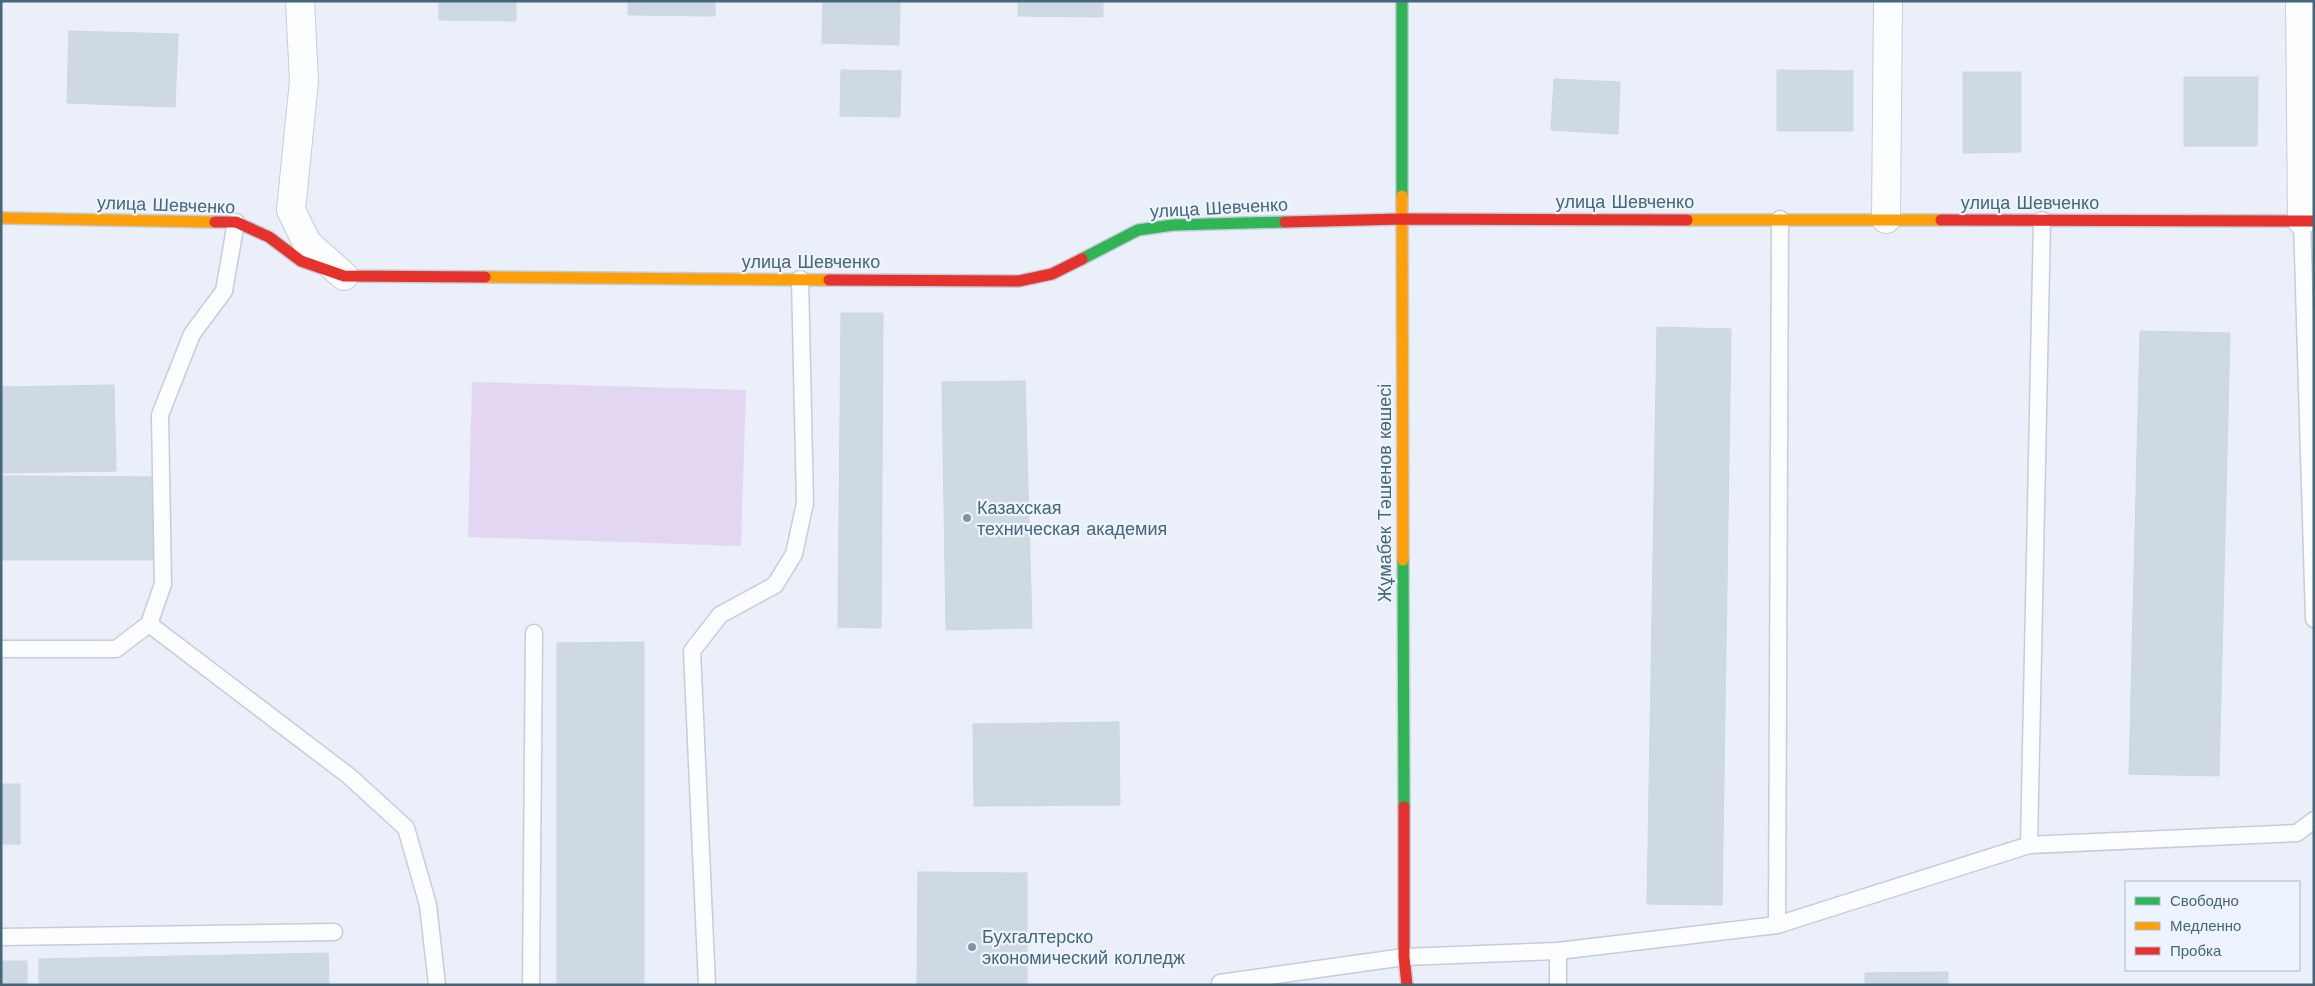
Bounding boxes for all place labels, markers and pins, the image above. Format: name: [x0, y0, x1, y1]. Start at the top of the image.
place label: Казахская техническая академия: [977, 497, 1167, 539]
marker: Казахская техническая академия: [961, 512, 973, 524]
place label: Бухгалтерско экономический колледж: [982, 926, 1185, 968]
marker: Бухгалтерско экономический колледж: [966, 941, 978, 953]

